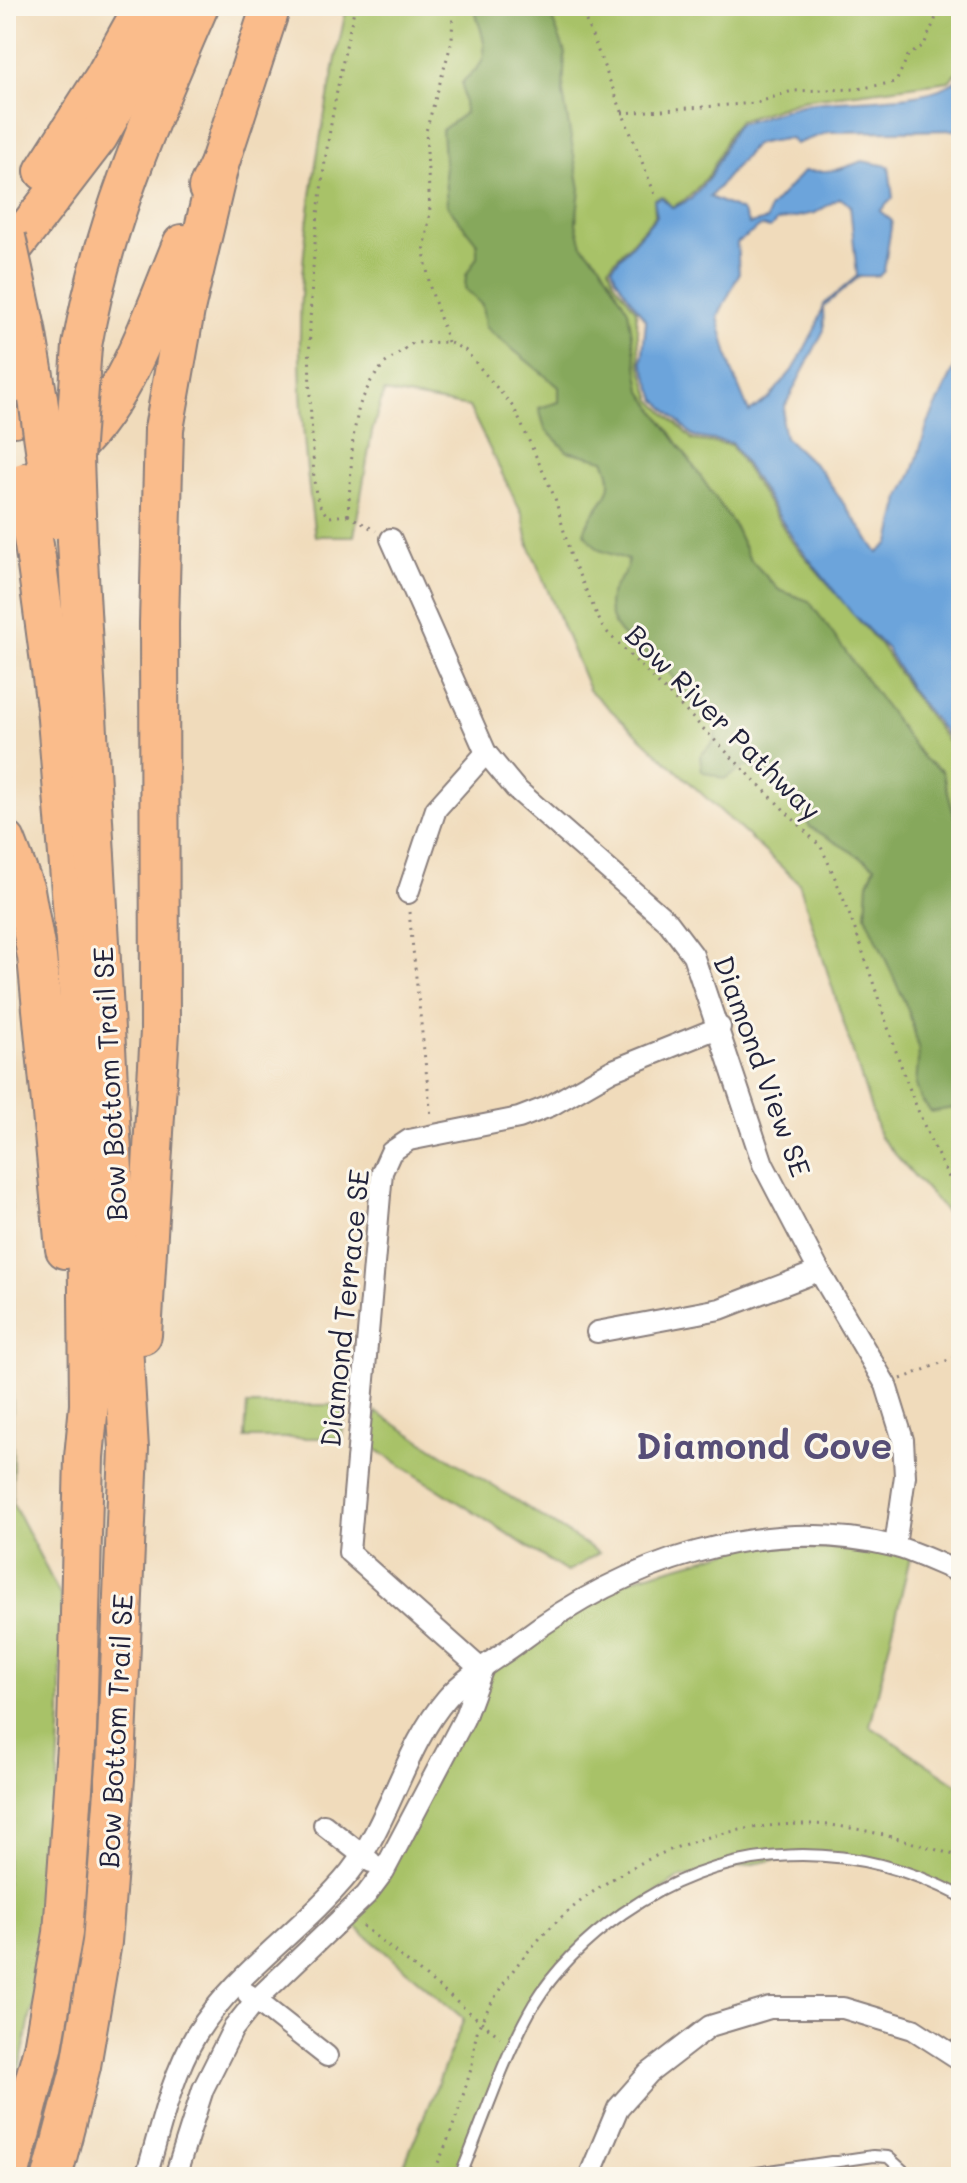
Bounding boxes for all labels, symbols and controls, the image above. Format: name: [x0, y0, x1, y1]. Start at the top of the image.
street label: Bow River Pathway: [618, 616, 830, 828]
street label: Bow Bottom Trail SE: [84, 946, 134, 1222]
street label: Diamond View SE: [706, 950, 820, 1182]
street label: Diamond Terrace SE: [311, 1167, 377, 1449]
district label: Diamond Cove: [636, 1421, 892, 1468]
street label: Bow Bottom Trail SE: [90, 1593, 140, 1869]

